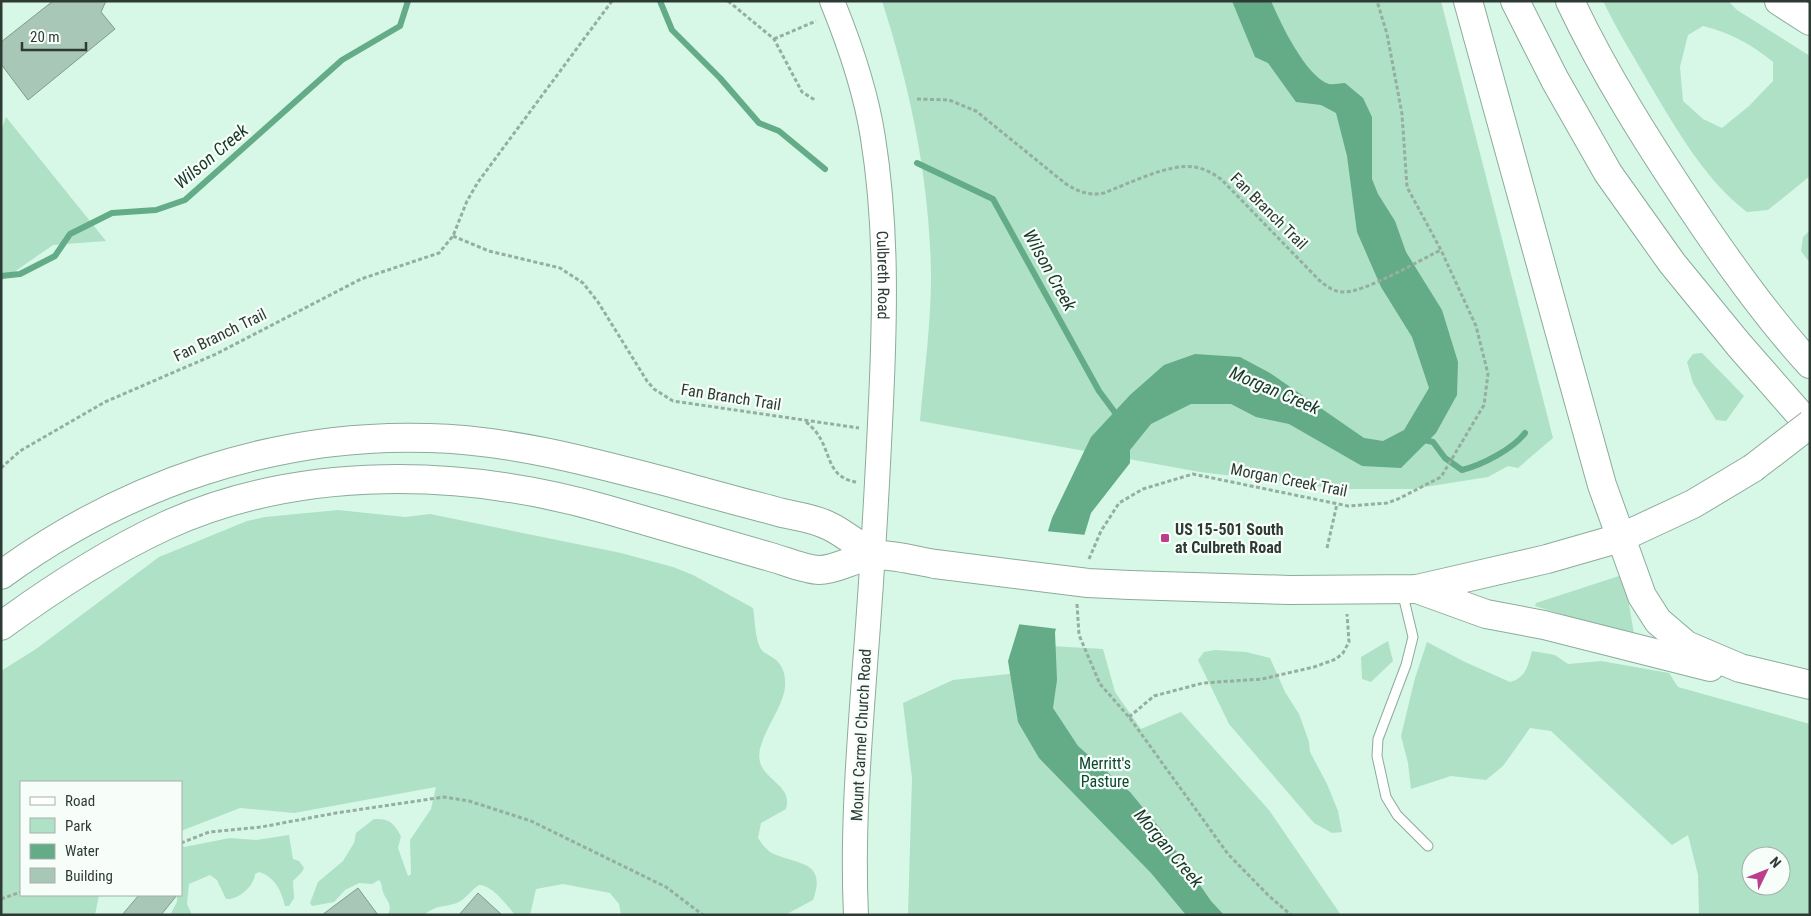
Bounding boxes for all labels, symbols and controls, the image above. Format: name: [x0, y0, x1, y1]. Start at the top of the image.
scale bar: [22, 20, 86, 52]
text: 20 m: [30, 28, 60, 46]
water label: Wilson Creek: [170, 118, 253, 193]
street label: Fan Branch Trail: [1227, 169, 1311, 253]
water label: Wilson Creek: [1019, 226, 1082, 315]
street label: Culbreth Road: [873, 230, 893, 320]
street label: Fan Branch Trail: [170, 304, 270, 366]
water label: Morgan Creek: [1227, 362, 1324, 419]
street label: Fan Branch Trail: [680, 380, 782, 414]
street label: Morgan Creek Trail: [1229, 459, 1349, 501]
place label: US 15-501 South at Culbreth Road: [1175, 520, 1284, 557]
marker: US 15-501 South at Culbreth Road: [1159, 532, 1171, 544]
street label: Mount Carmel Church Road: [847, 648, 875, 822]
park label: Merritt's Pasture: [1079, 754, 1131, 791]
legend: [20, 781, 182, 896]
text: Road: [65, 792, 95, 810]
water label: Morgan Creek: [1130, 805, 1209, 892]
text: Park: [65, 817, 92, 835]
text: Water: [65, 842, 100, 860]
north arrow: [1741, 846, 1791, 896]
text: N: [1767, 854, 1784, 871]
text: Building: [65, 867, 113, 885]

